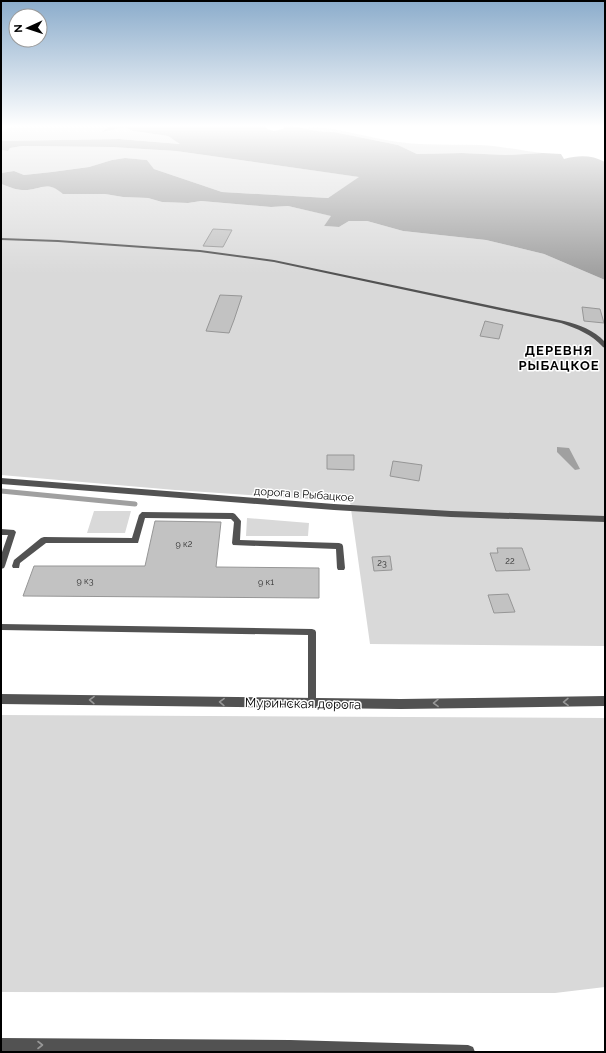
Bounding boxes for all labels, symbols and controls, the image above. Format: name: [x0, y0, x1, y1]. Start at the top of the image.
north arrow: [8, 8, 48, 48]
text: N: [12, 24, 25, 33]
district label: ДЕРЕВНЯ РЫБАЦКОЕ: [518, 343, 600, 373]
street label: дорога в Рыбацкое: [254, 485, 355, 505]
house number: 9 к2: [176, 539, 193, 549]
house number: 22: [505, 556, 515, 566]
house number: 23: [377, 558, 387, 568]
house number: 9 к3: [76, 576, 94, 586]
house number: 9 к1: [258, 577, 274, 587]
street label: Муринская дорога: [245, 695, 361, 712]
one-way arrow: [89, 696, 95, 704]
one-way arrow: [219, 698, 225, 706]
one-way arrow: [563, 698, 569, 706]
one-way arrow: [433, 699, 439, 707]
one-way arrow: [37, 1041, 43, 1049]

